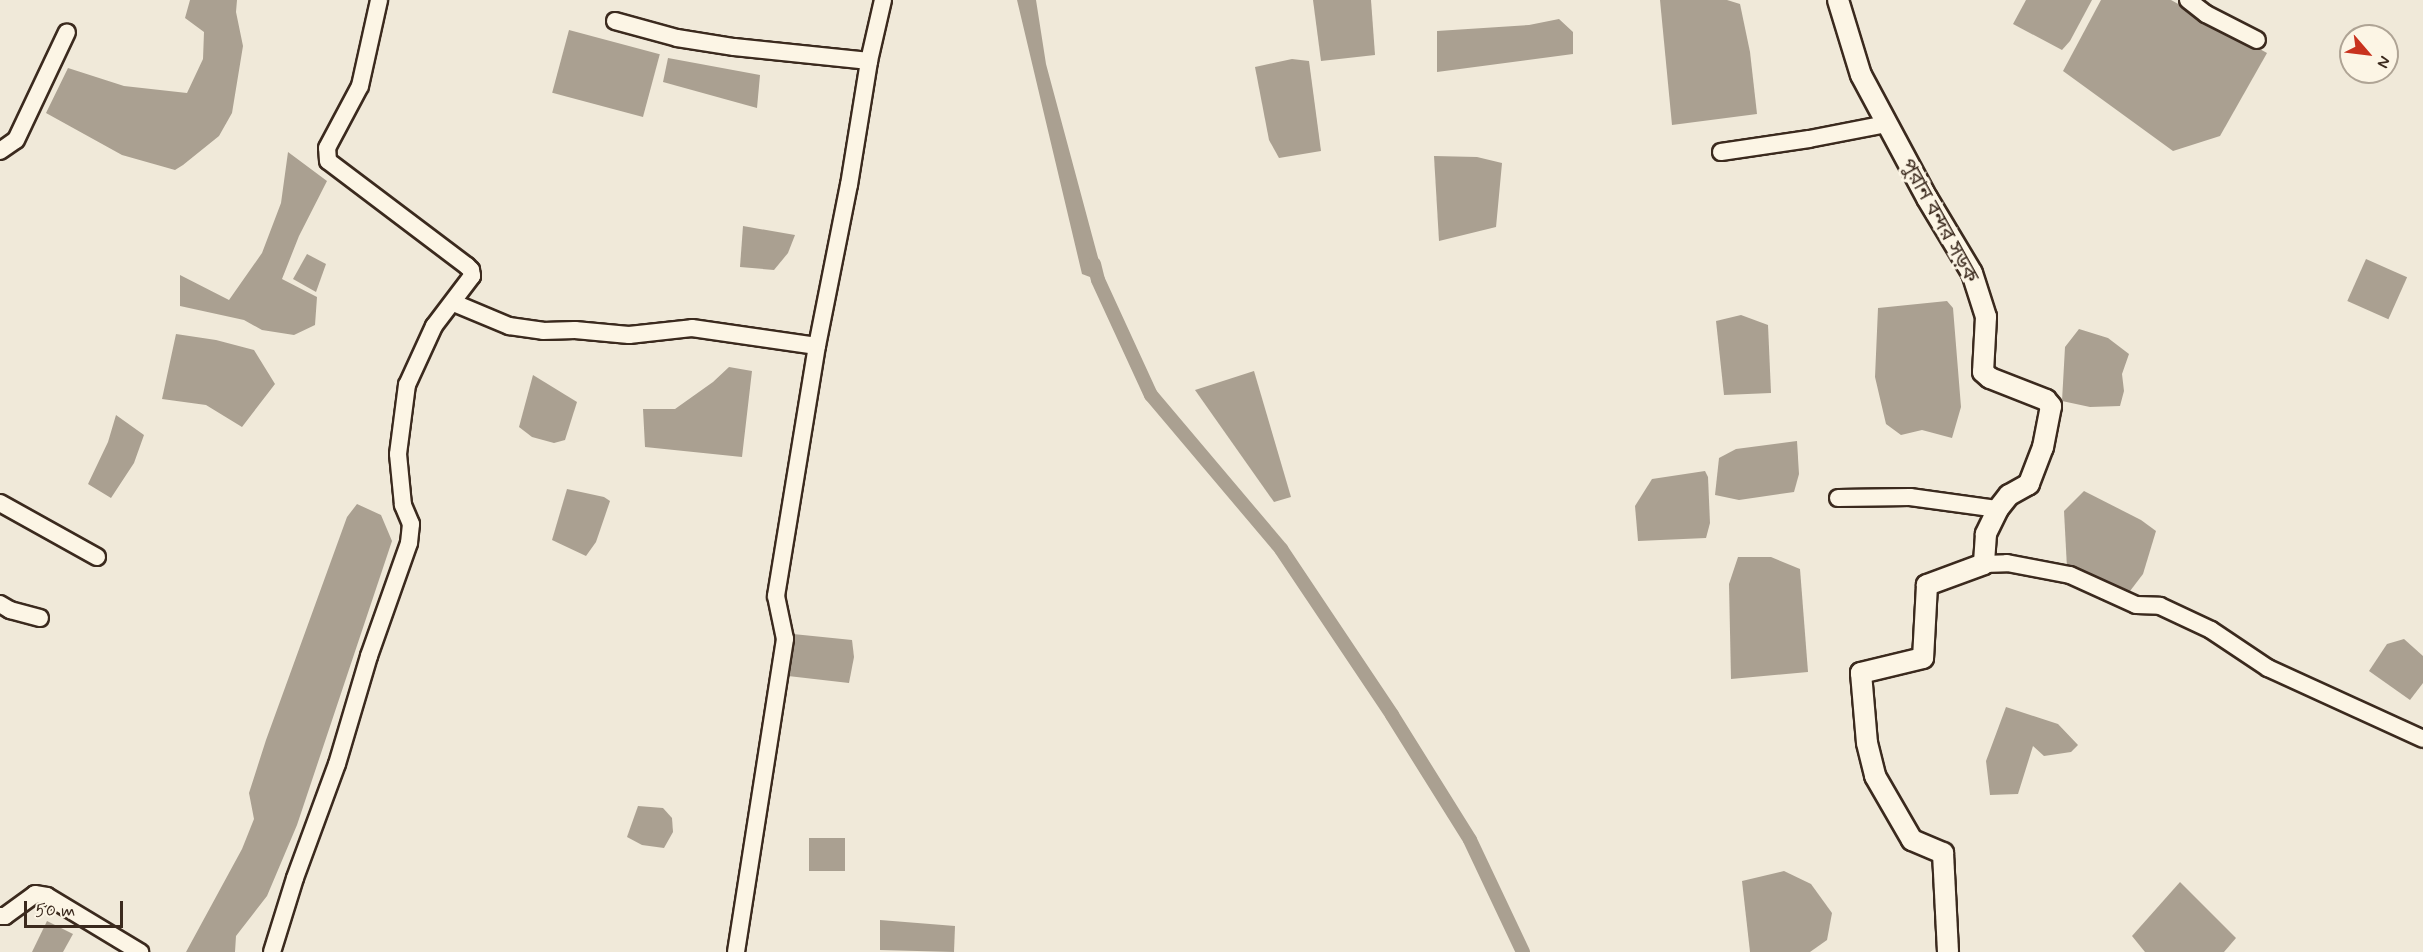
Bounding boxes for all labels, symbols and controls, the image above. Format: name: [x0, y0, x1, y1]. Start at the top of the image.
north arrow: [2339, 24, 2399, 84]
text: N: [2372, 52, 2395, 71]
street label: পুরান বন্দর সড়ক: [1895, 155, 1983, 287]
scale bar: [27, 889, 126, 927]
text: 50 m: [35, 899, 75, 923]

